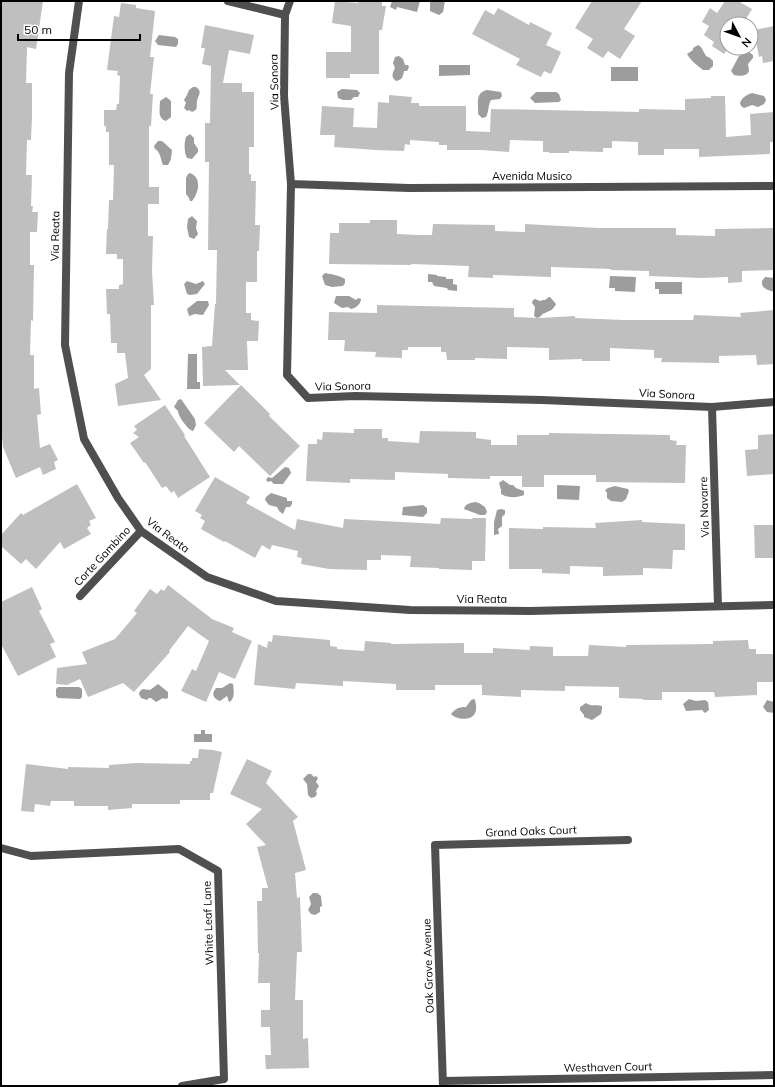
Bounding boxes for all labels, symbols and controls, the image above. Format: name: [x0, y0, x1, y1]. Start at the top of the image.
scale bar: [18, 16, 140, 42]
north arrow: [719, 16, 759, 56]
text: 50 m: [24, 22, 52, 37]
text: N: [739, 35, 755, 50]
street label: Via Sonora: [267, 54, 281, 110]
street label: Avenida Musico: [492, 169, 572, 183]
street label: Via Reata: [48, 211, 62, 261]
street label: Via Sonora: [315, 379, 371, 393]
street label: Via Sonora: [639, 386, 695, 402]
street label: Via Navarre: [696, 476, 712, 538]
street label: Via Reata: [144, 514, 192, 556]
street label: Corte Gambino: [71, 523, 133, 589]
street label: Via Reata: [457, 592, 507, 606]
street label: Grand Oaks Court: [485, 822, 577, 840]
street label: White Leaf Lane: [200, 881, 216, 965]
street label: Oak Grove Avenue: [419, 918, 437, 1014]
street label: Westhaven Court: [563, 1059, 653, 1075]

